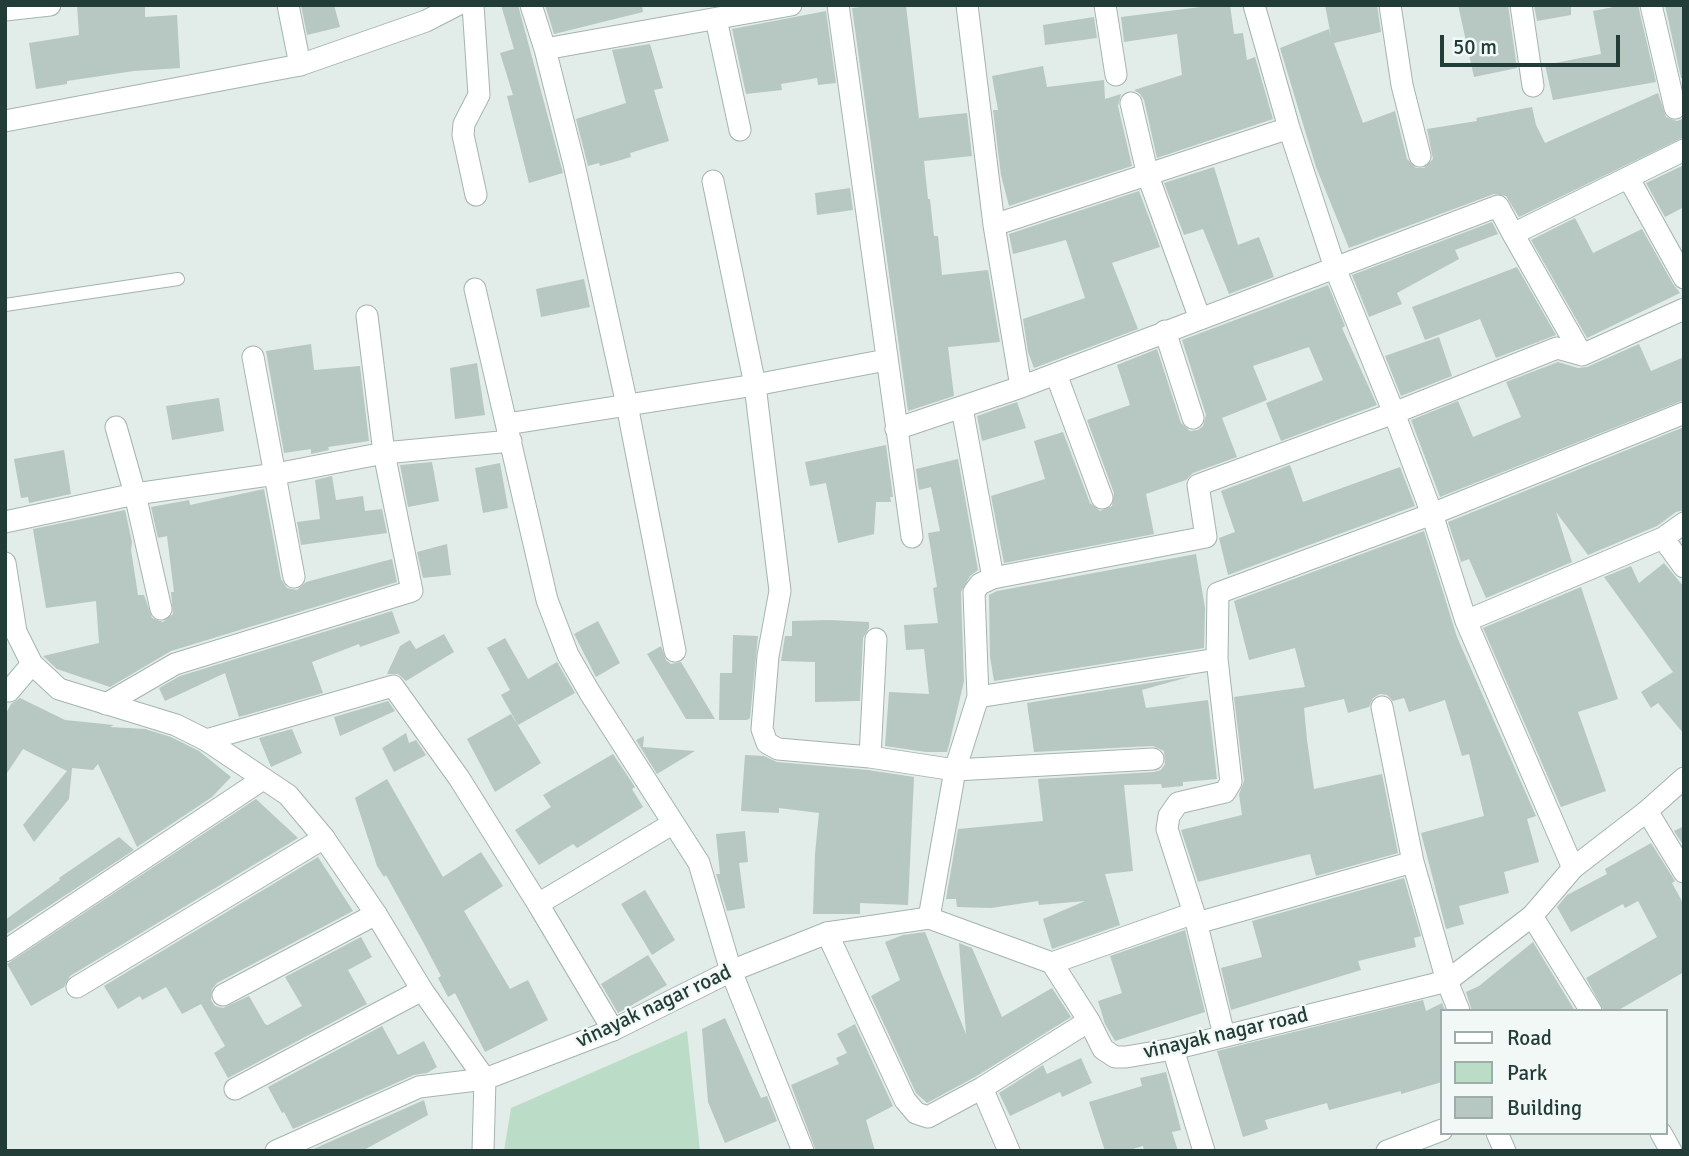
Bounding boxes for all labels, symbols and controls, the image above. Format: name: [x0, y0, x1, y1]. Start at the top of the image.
scale bar: [1444, 21, 1624, 65]
text: 50 m: [1453, 34, 1497, 60]
street label: vinayak nagar road: [572, 960, 736, 1054]
street label: vinayak nagar road: [1141, 1003, 1311, 1065]
legend: [1440, 1009, 1668, 1135]
text: Road: [1507, 1025, 1552, 1051]
text: Park: [1507, 1060, 1547, 1086]
text: Building: [1507, 1095, 1582, 1121]

